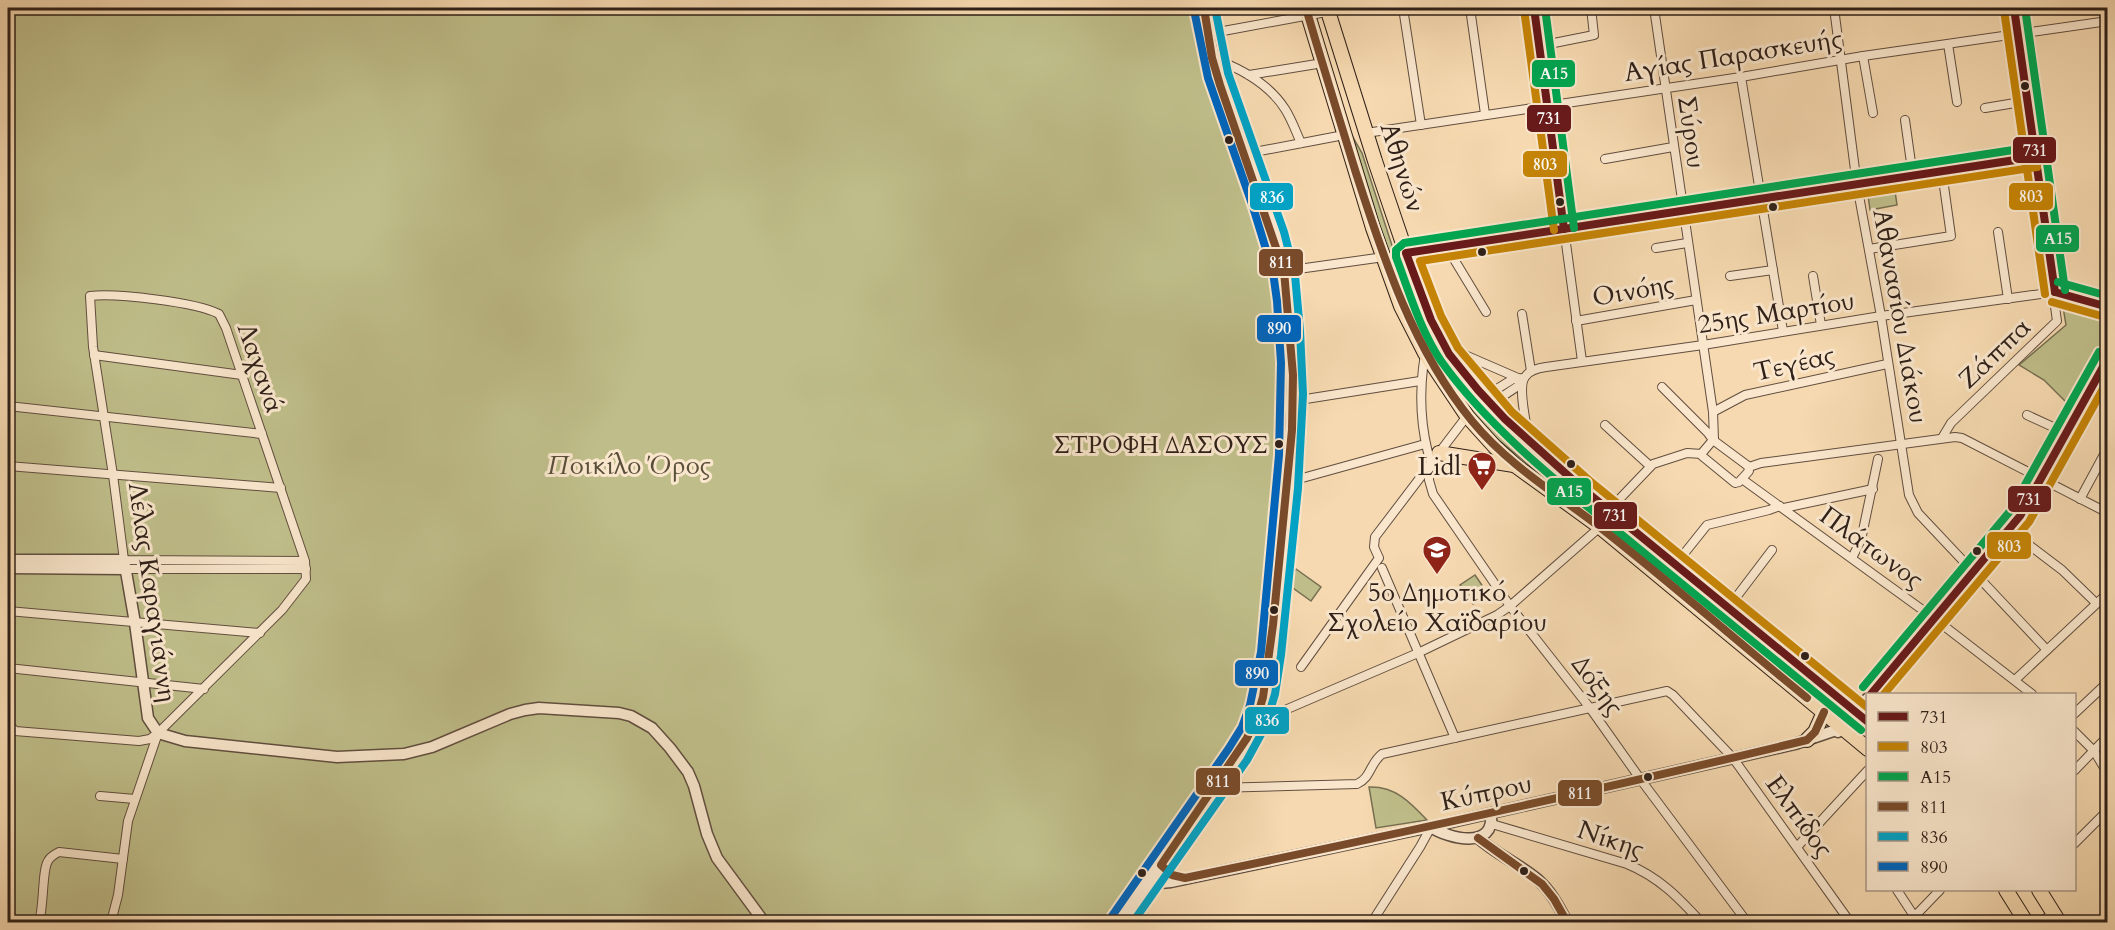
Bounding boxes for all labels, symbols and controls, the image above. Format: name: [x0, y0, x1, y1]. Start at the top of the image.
street label: Αγίας Παρασκευής: [1621, 21, 1845, 90]
line badge: Α15: [1531, 59, 1576, 88]
text: Α15: [1540, 63, 1568, 85]
unlabelled marker: [2019, 80, 2031, 92]
street label: Σύρου: [1669, 94, 1714, 171]
line badge: 731: [1526, 104, 1572, 133]
text: 731: [1537, 108, 1561, 130]
street label: Αθηνών: [1372, 118, 1433, 216]
unlabelled marker: [1223, 134, 1235, 146]
line badge: 731: [2012, 136, 2057, 164]
text: 731: [2023, 140, 2047, 162]
line badge: 803: [1522, 150, 1568, 178]
text: 803: [1533, 154, 1557, 176]
line badge: 836: [1249, 182, 1294, 211]
line badge: 803: [2008, 182, 2054, 211]
text: 803: [2019, 186, 2043, 208]
text: 836: [1260, 187, 1284, 209]
unlabelled marker: [1554, 196, 1566, 208]
unlabelled marker: [1767, 201, 1779, 213]
street label: Αθανασίου Διάκου: [1864, 206, 1937, 426]
line badge: Α15: [2035, 224, 2080, 253]
text: Α15: [2044, 228, 2072, 250]
unlabelled marker: [1476, 246, 1488, 258]
line badge: 811: [1258, 248, 1304, 277]
text: 811: [1269, 252, 1293, 274]
street label: Οινόης: [1589, 266, 1677, 315]
street label: 25ης Μαρτίου: [1695, 283, 1857, 342]
street label: Ζάππα: [1951, 310, 2038, 396]
line badge: 890: [1256, 314, 1302, 343]
street label: Λαχανά: [229, 318, 292, 418]
text: 890: [1267, 318, 1291, 340]
street label: Τεγέας: [1750, 337, 1838, 390]
place label: ΣΤΡΟΦΗ ΔΑΣΟΥΣ: [1054, 429, 1268, 462]
marker: ΣΤΡΟΦΗ ΔΑΣΟΥΣ: [1273, 438, 1285, 450]
park label: Ποικίλο Όρος: [547, 448, 711, 483]
place label: Lidl: [1418, 449, 1461, 484]
supermarket icon: Lidl: [1466, 450, 1498, 492]
unlabelled marker: [1565, 458, 1577, 470]
line badge: Α15: [1546, 477, 1592, 506]
street label: Λέλας Καραγιάννη: [120, 480, 185, 704]
text: Α15: [1555, 481, 1583, 503]
line badge: 731: [2007, 485, 2052, 513]
text: 731: [2017, 489, 2041, 511]
street label: Πλάτωνος: [1813, 498, 1931, 597]
line badge: 731: [1593, 501, 1638, 530]
text: 731: [1603, 505, 1627, 527]
line badge: 803: [1986, 531, 2032, 560]
school or university icon: 5ο Δημοτικό Σχολείο Χαϊδαρίου: [1421, 534, 1453, 576]
text: 803: [1997, 536, 2021, 558]
unlabelled marker: [1971, 545, 1983, 557]
place label: 5ο Δημοτικό Σχολείο Χαϊδαρίου: [1327, 575, 1547, 640]
unlabelled marker: [1268, 604, 1280, 616]
street label: Δόξης: [1563, 648, 1632, 723]
unlabelled marker: [1799, 650, 1811, 662]
line badge: 890: [1234, 659, 1279, 687]
text: 890: [1245, 663, 1269, 685]
legend: [1866, 693, 2076, 891]
text: 731: [1920, 705, 1948, 730]
line badge: 836: [1244, 706, 1290, 735]
text: 836: [1255, 710, 1279, 732]
text: 803: [1920, 735, 1948, 760]
text: Α15: [1920, 765, 1951, 790]
street label: Κύπρου: [1437, 766, 1535, 819]
line badge: 811: [1195, 767, 1241, 796]
street label: Ελπίδος: [1758, 768, 1841, 865]
text: 811: [1206, 771, 1230, 793]
unlabelled marker: [1642, 771, 1654, 783]
line badge: 811: [1557, 779, 1603, 807]
text: 811: [1568, 783, 1592, 805]
text: 811: [1920, 795, 1948, 820]
street label: Νίκης: [1573, 812, 1649, 867]
text: 836: [1920, 825, 1948, 850]
text: 890: [1920, 855, 1948, 880]
unlabelled marker: [1518, 865, 1530, 877]
unlabelled marker: [1136, 867, 1148, 879]

